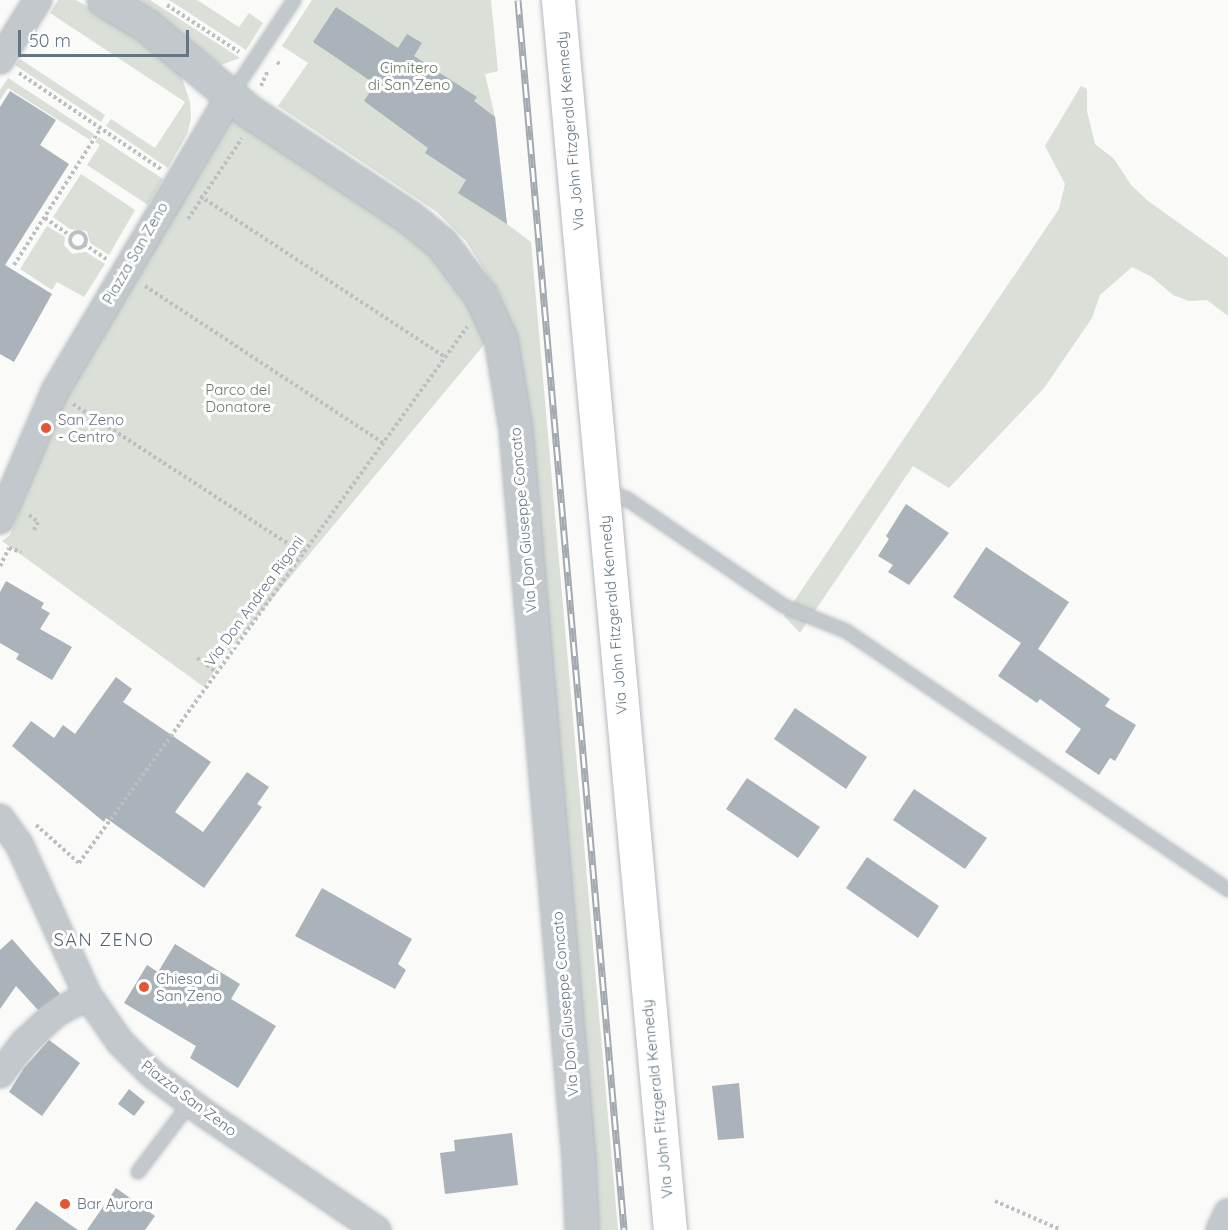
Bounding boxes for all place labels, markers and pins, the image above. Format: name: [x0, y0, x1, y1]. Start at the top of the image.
place label: San Zeno - Centro: [58, 410, 124, 445]
marker: San Zeno - Centro: [39, 421, 53, 435]
place label: Chiesa di San Zeno: [156, 969, 222, 1004]
marker: Chiesa di San Zeno: [137, 980, 151, 994]
place label: Bar Aurora: [77, 1195, 153, 1213]
marker: Bar Aurora: [58, 1197, 72, 1211]

